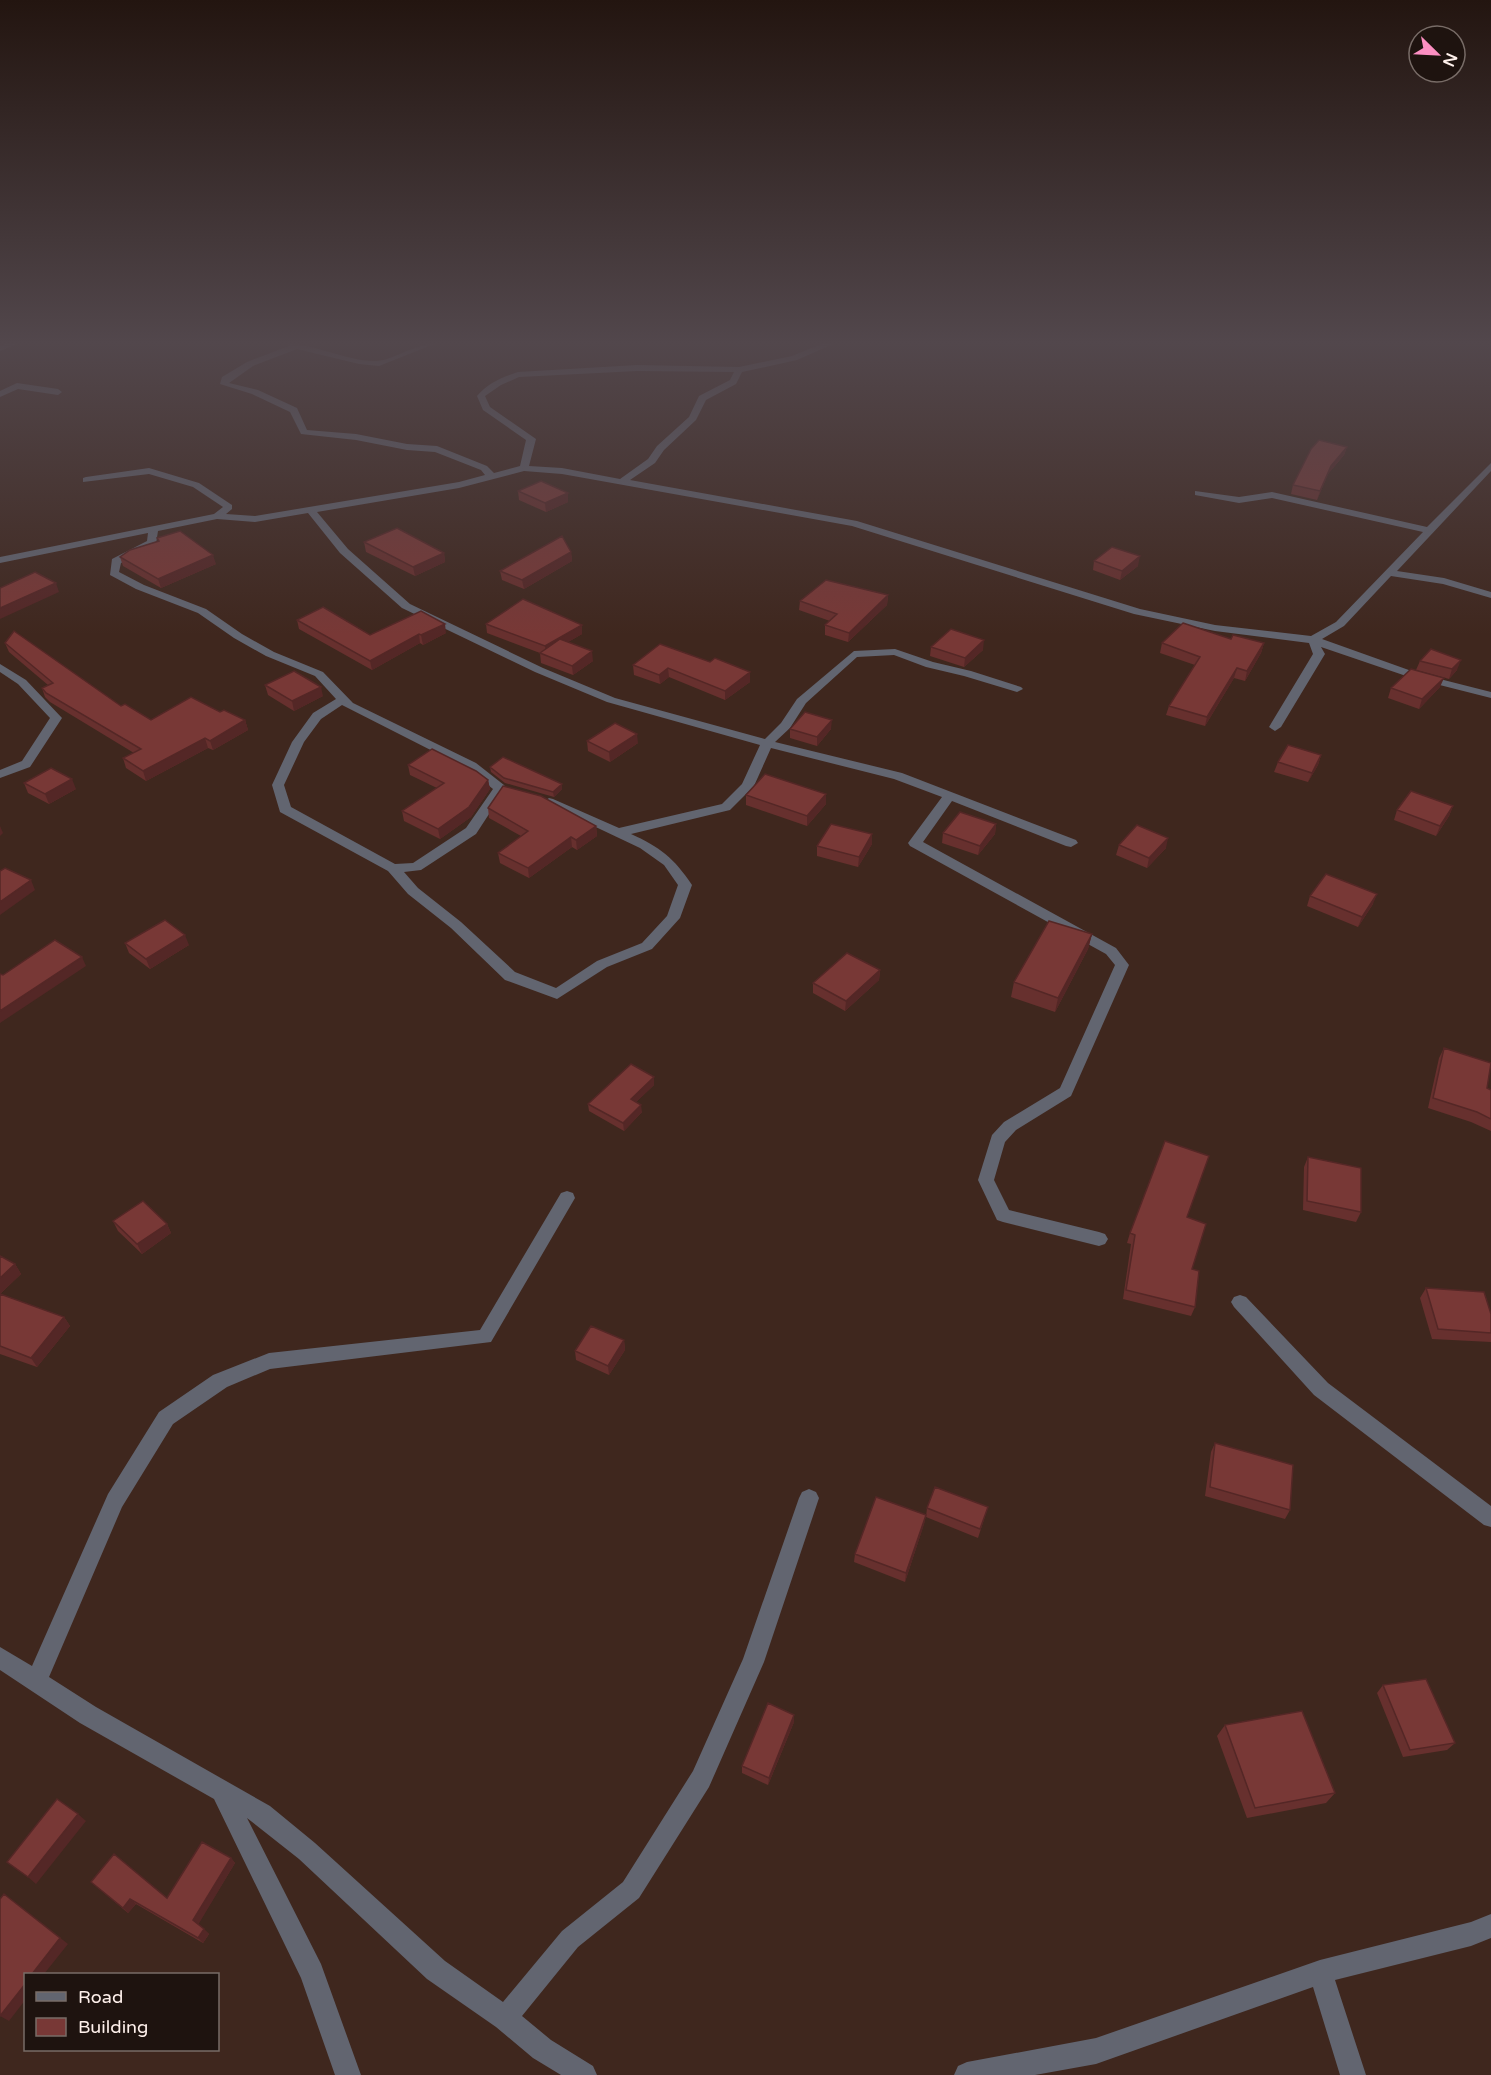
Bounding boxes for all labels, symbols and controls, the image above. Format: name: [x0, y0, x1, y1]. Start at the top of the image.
north arrow: [1407, 24, 1467, 84]
text: N: [1438, 50, 1462, 70]
legend: [24, 1973, 219, 2051]
text: Road: [78, 1986, 123, 2008]
text: Building: [78, 2016, 148, 2038]

